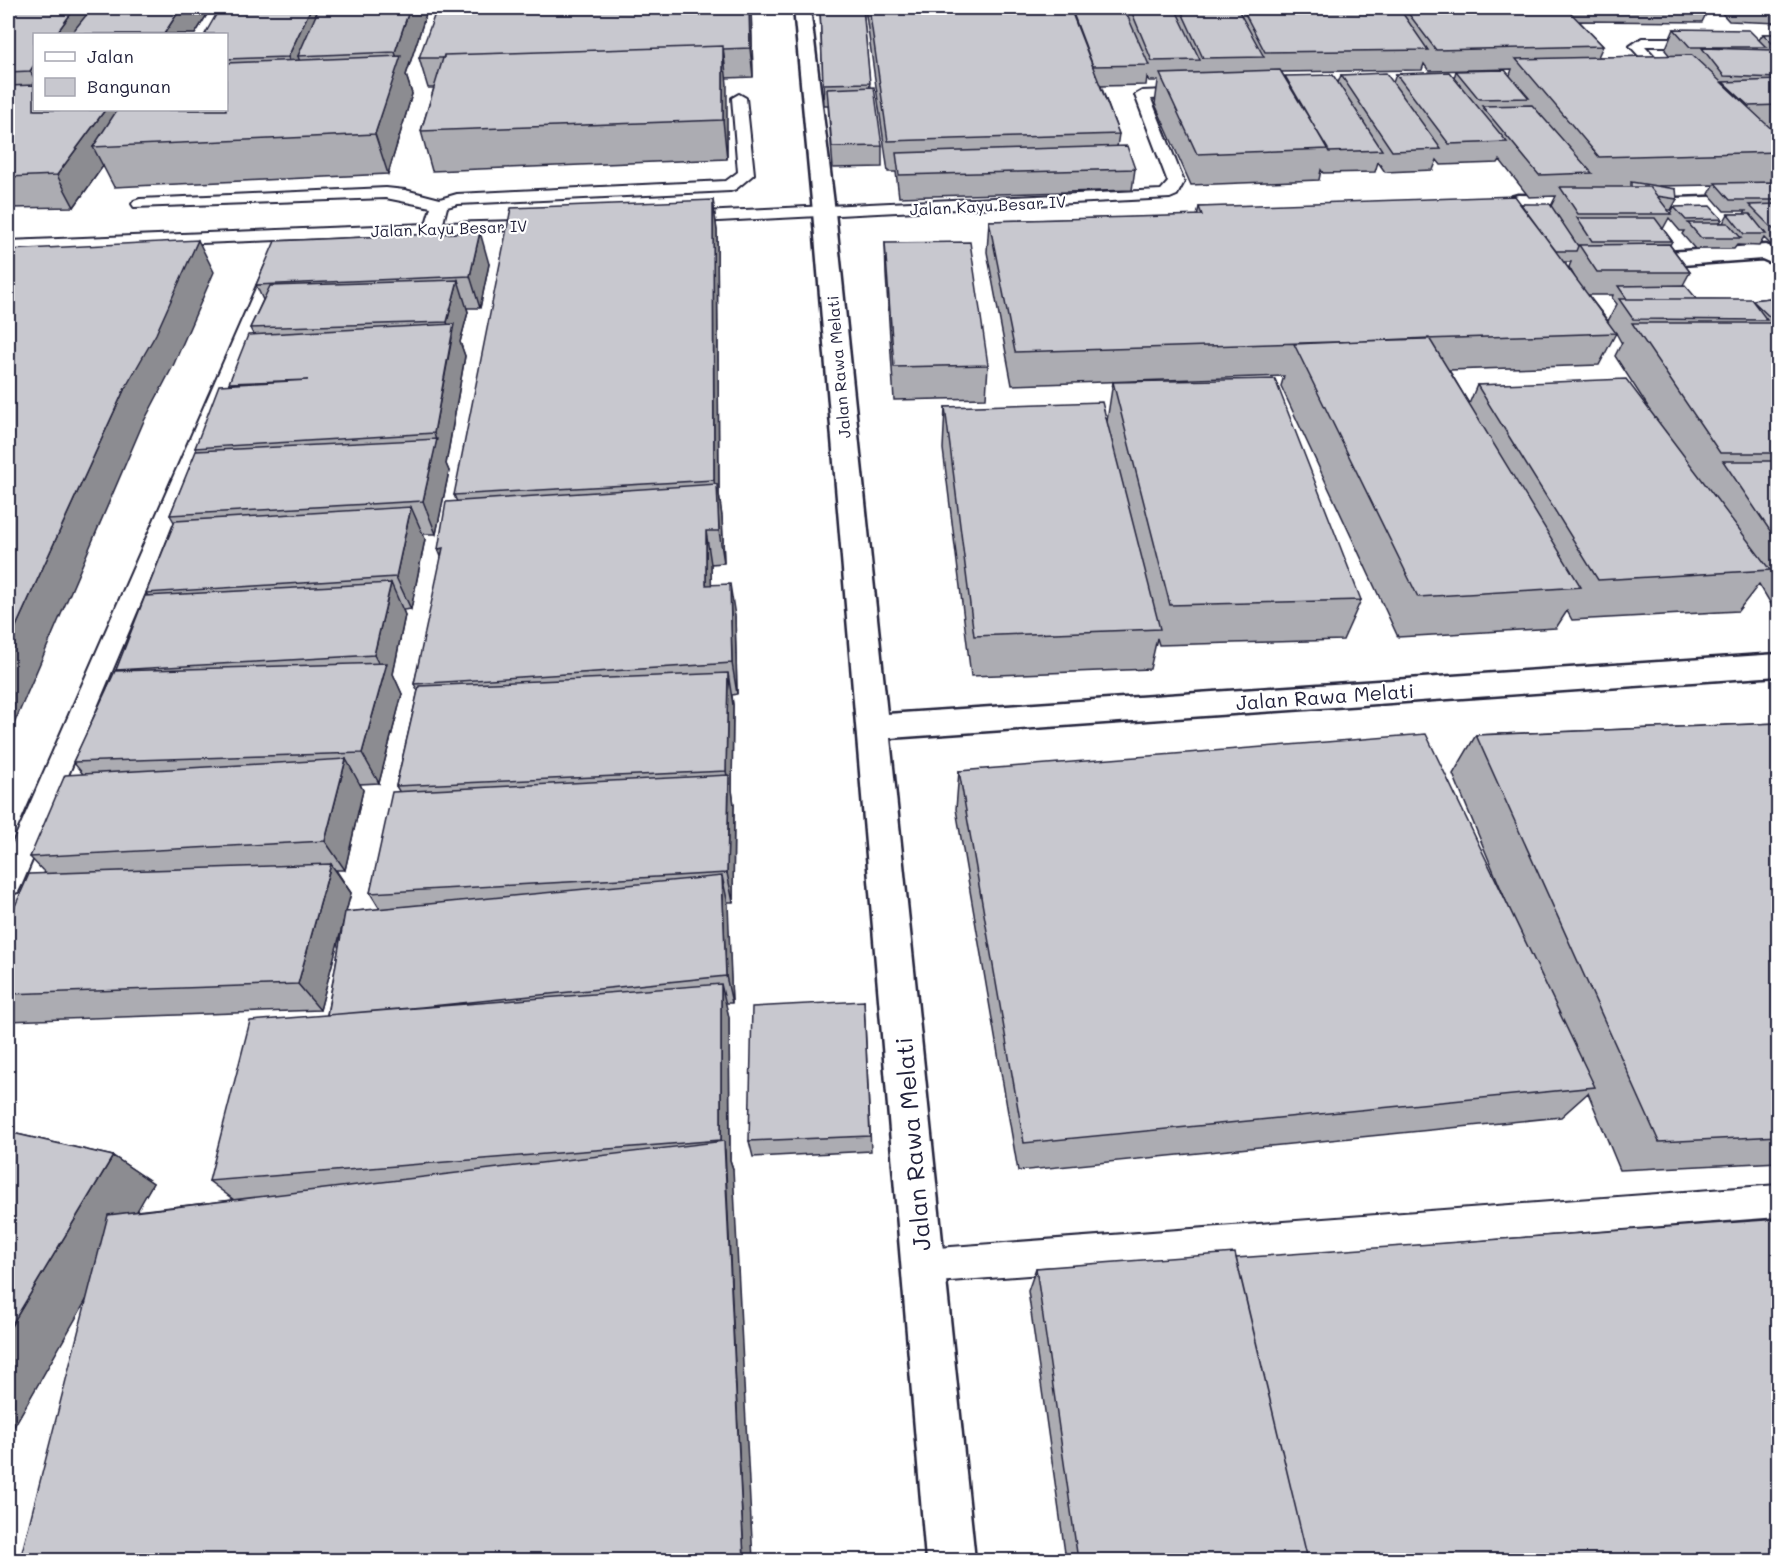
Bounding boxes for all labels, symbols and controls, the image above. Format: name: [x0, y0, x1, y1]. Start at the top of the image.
legend: [33, 33, 228, 111]
text: Jalan: [87, 44, 134, 68]
text: Bangunan: [87, 74, 171, 98]
street label: Jalan Kayu Besar IV: [909, 190, 1067, 220]
street label: Jalan Kayu Besar IV: [370, 215, 528, 241]
street label: Jalan Rawa Melati: [821, 295, 855, 439]
street label: Jalan Rawa Melati: [1235, 677, 1415, 715]
street label: Jalan Rawa Melati: [887, 1036, 937, 1252]

